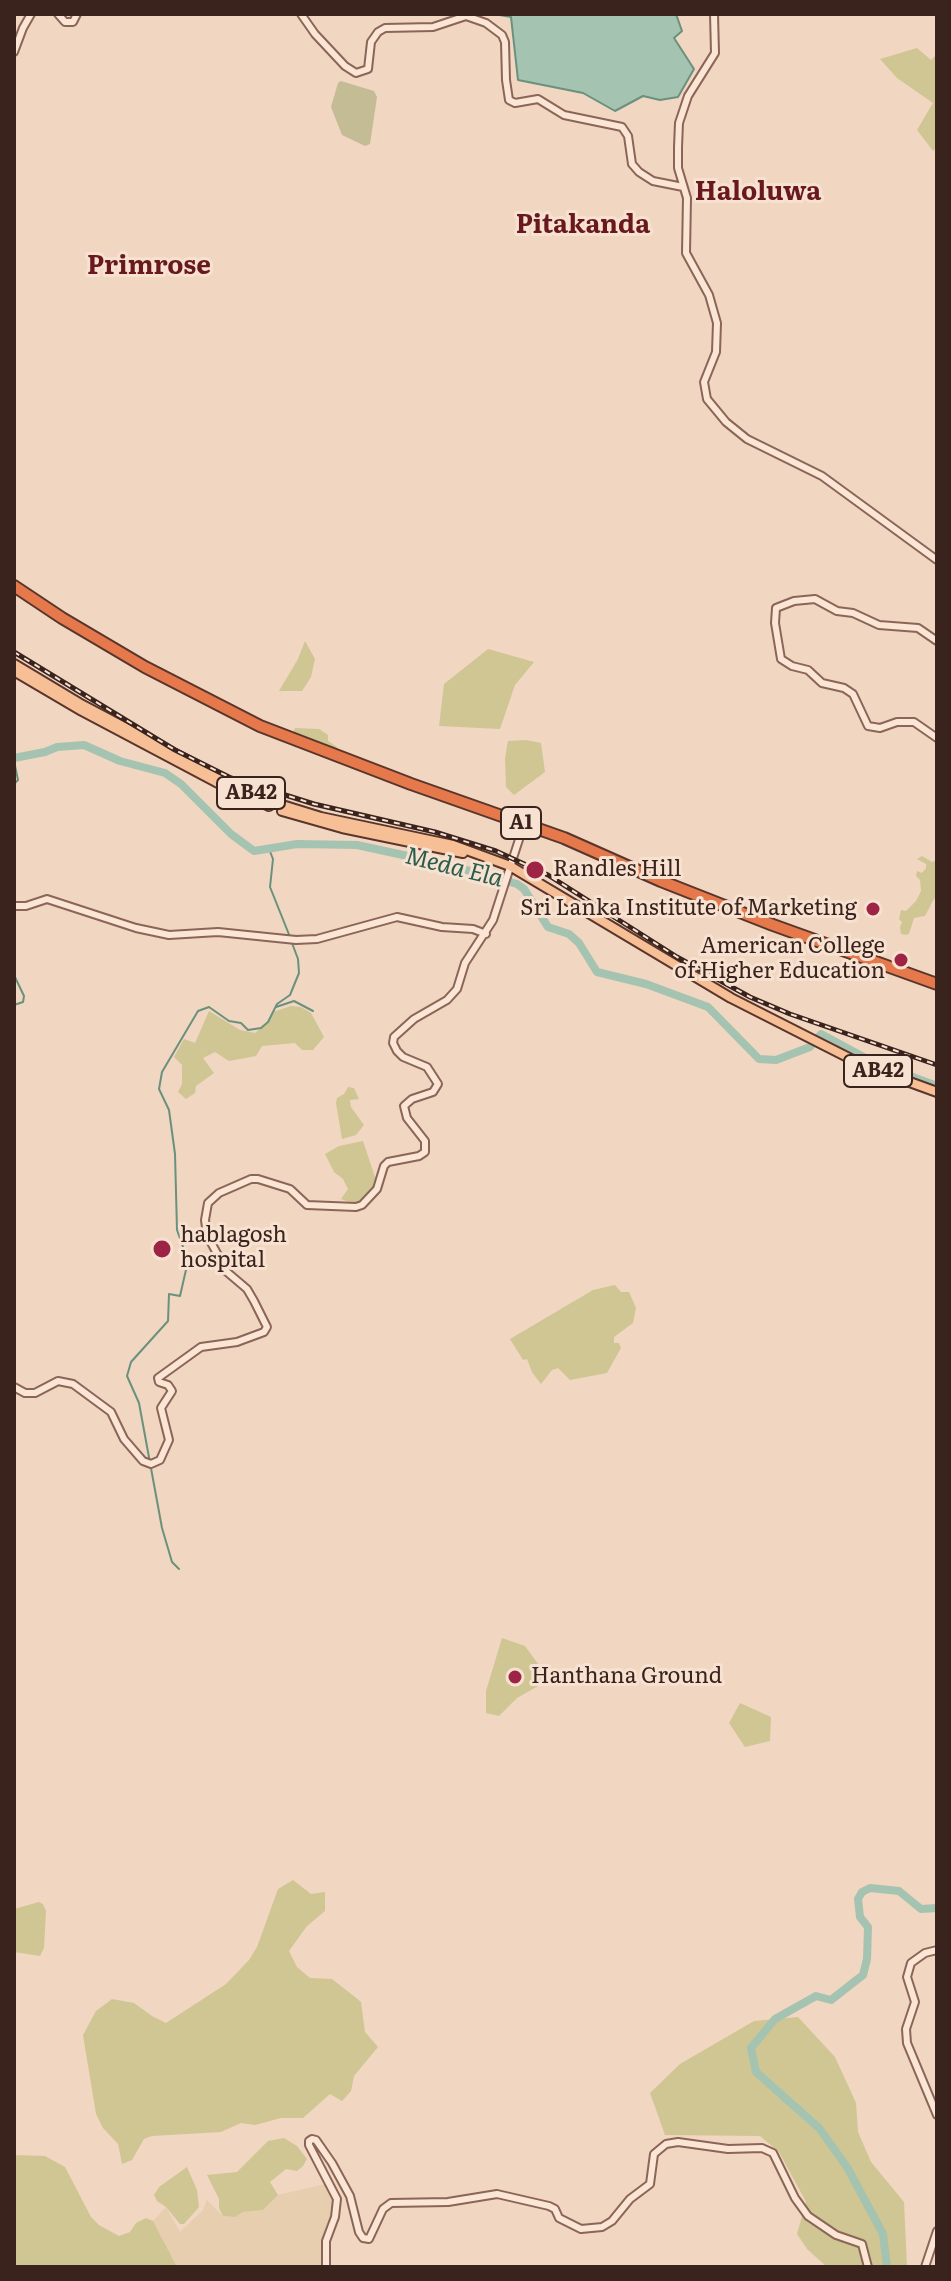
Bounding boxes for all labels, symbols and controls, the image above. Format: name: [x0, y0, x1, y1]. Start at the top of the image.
district label: Haloluwa: [695, 176, 821, 208]
district label: Pitakanda: [516, 209, 650, 241]
district label: Primrose: [87, 250, 211, 282]
road number: AB42: [217, 777, 285, 809]
road number: A1: [501, 807, 541, 839]
water label: Meda Ela: [402, 842, 506, 894]
place label: Randles Hill: [553, 857, 681, 883]
marker: Randles Hill: [524, 859, 546, 881]
place label: Sri Lanka Institute of Marketing: [520, 896, 857, 922]
marker: Sri Lanka Institute of Marketing: [864, 900, 882, 918]
place label: American College of Higher Education: [674, 934, 885, 986]
marker: American College of Higher Education: [892, 951, 910, 969]
road number: AB42: [844, 1055, 912, 1087]
place label: hablagosh hospital: [180, 1223, 287, 1274]
marker: hablagosh hospital: [151, 1238, 173, 1260]
place label: Hanthana Ground: [531, 1664, 722, 1690]
marker: Hanthana Ground: [506, 1668, 524, 1686]

